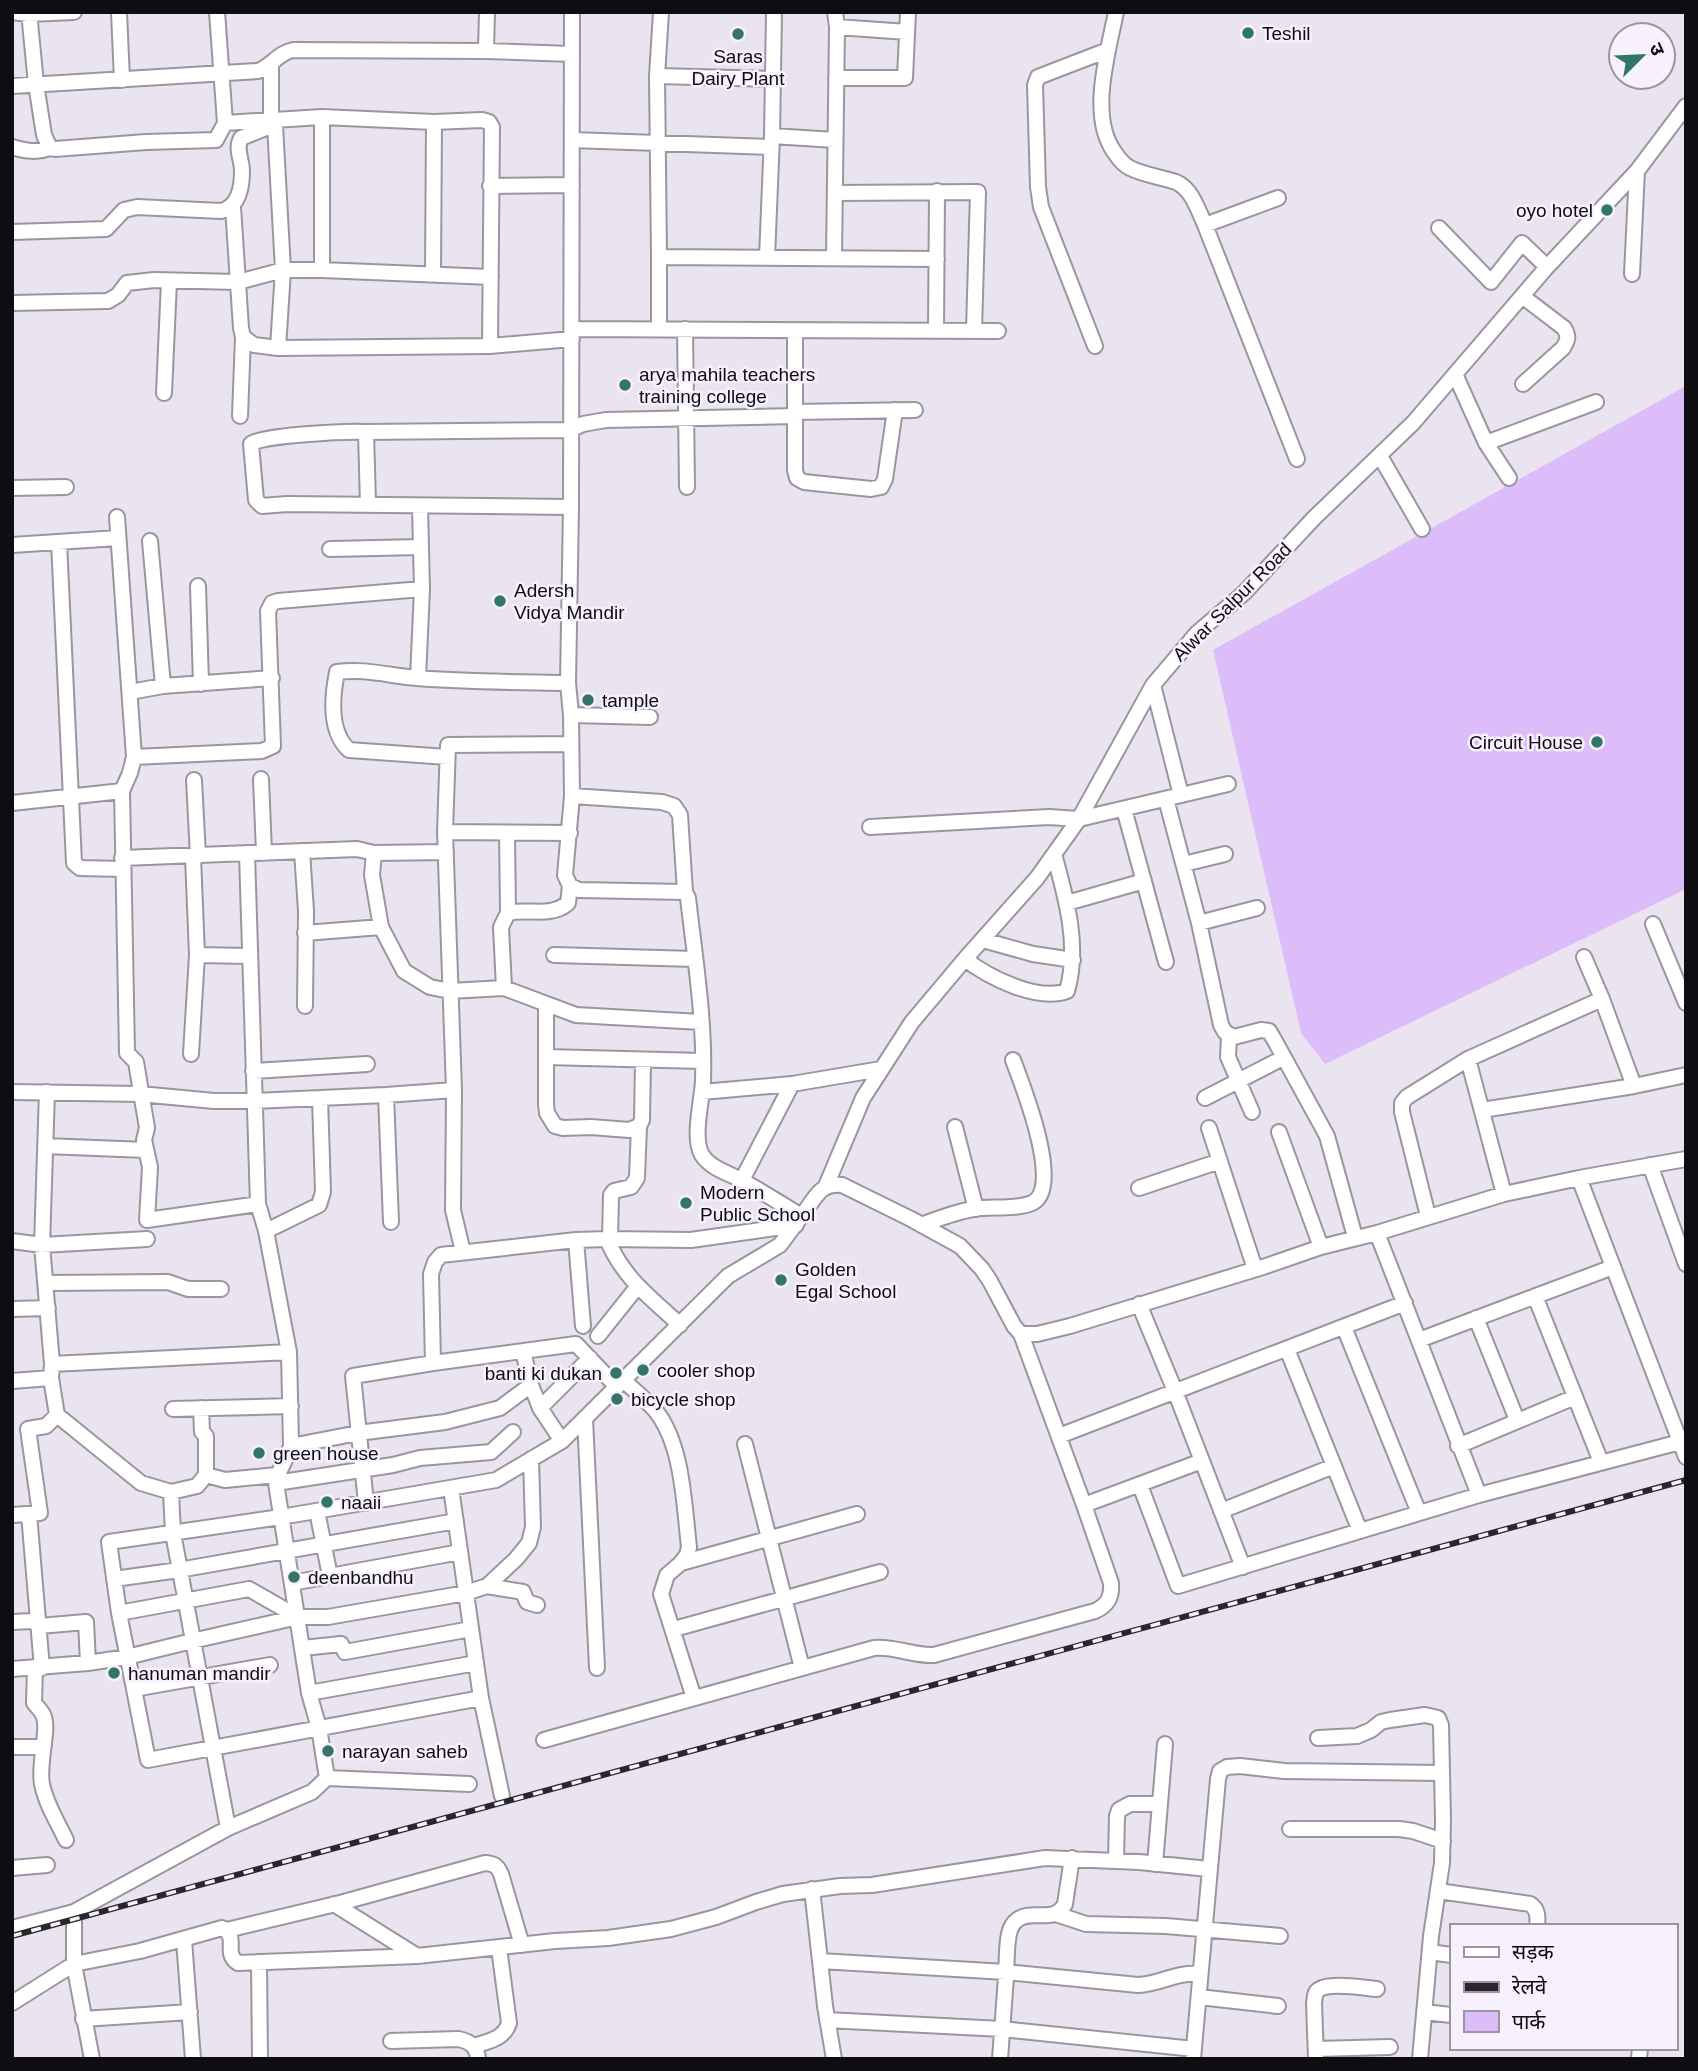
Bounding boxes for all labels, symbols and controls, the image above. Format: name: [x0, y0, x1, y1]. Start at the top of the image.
north arrow: [1607, 21, 1677, 91]
place label: Teshil: [1262, 23, 1311, 44]
marker: Teshil: [1240, 25, 1256, 41]
marker: Saras Dairy Plant: [730, 26, 746, 42]
text: उ: [1645, 40, 1669, 59]
place label: Saras Dairy Plant: [692, 46, 785, 89]
place label: oyo hotel: [1516, 200, 1593, 221]
marker: oyo hotel: [1599, 202, 1615, 218]
place label: arya mahila teachers training college: [639, 364, 815, 407]
marker: arya mahila teachers training college: [617, 377, 633, 393]
street label: Alwar Salpur Road: [1169, 539, 1295, 665]
place label: Adersh Vidya Mandir: [514, 580, 625, 623]
marker: Adersh Vidya Mandir: [492, 593, 508, 609]
place label: tample: [602, 690, 659, 711]
marker: tample: [580, 692, 596, 708]
place label: Circuit House: [1469, 732, 1583, 753]
marker: Circuit House: [1589, 734, 1605, 750]
place label: Modern Public School: [700, 1182, 815, 1225]
marker: Modern Public School: [678, 1195, 694, 1211]
place label: Golden Egal School: [795, 1259, 896, 1302]
marker: Golden Egal School: [773, 1272, 789, 1288]
place label: cooler shop: [657, 1360, 755, 1381]
marker: cooler shop: [635, 1362, 651, 1378]
place label: banti ki dukan: [485, 1363, 602, 1384]
marker: banti ki dukan: [608, 1365, 624, 1381]
place label: bicycle shop: [631, 1389, 736, 1410]
marker: bicycle shop: [609, 1391, 625, 1407]
place label: green house: [273, 1443, 379, 1464]
marker: green house: [251, 1445, 267, 1461]
place label: naaii: [341, 1492, 381, 1513]
marker: naaii: [319, 1494, 335, 1510]
place label: deenbandhu: [308, 1567, 414, 1588]
marker: deenbandhu: [286, 1569, 302, 1585]
place label: hanuman mandir: [128, 1663, 271, 1684]
marker: hanuman mandir: [106, 1665, 122, 1681]
place label: narayan saheb: [342, 1741, 468, 1762]
marker: narayan saheb: [320, 1743, 336, 1759]
legend: [1450, 1924, 1677, 2050]
text: सड़क: [1512, 1940, 1554, 1963]
text: रेलवे: [1511, 1975, 1547, 1998]
text: पार्क: [1512, 2010, 1546, 2033]

